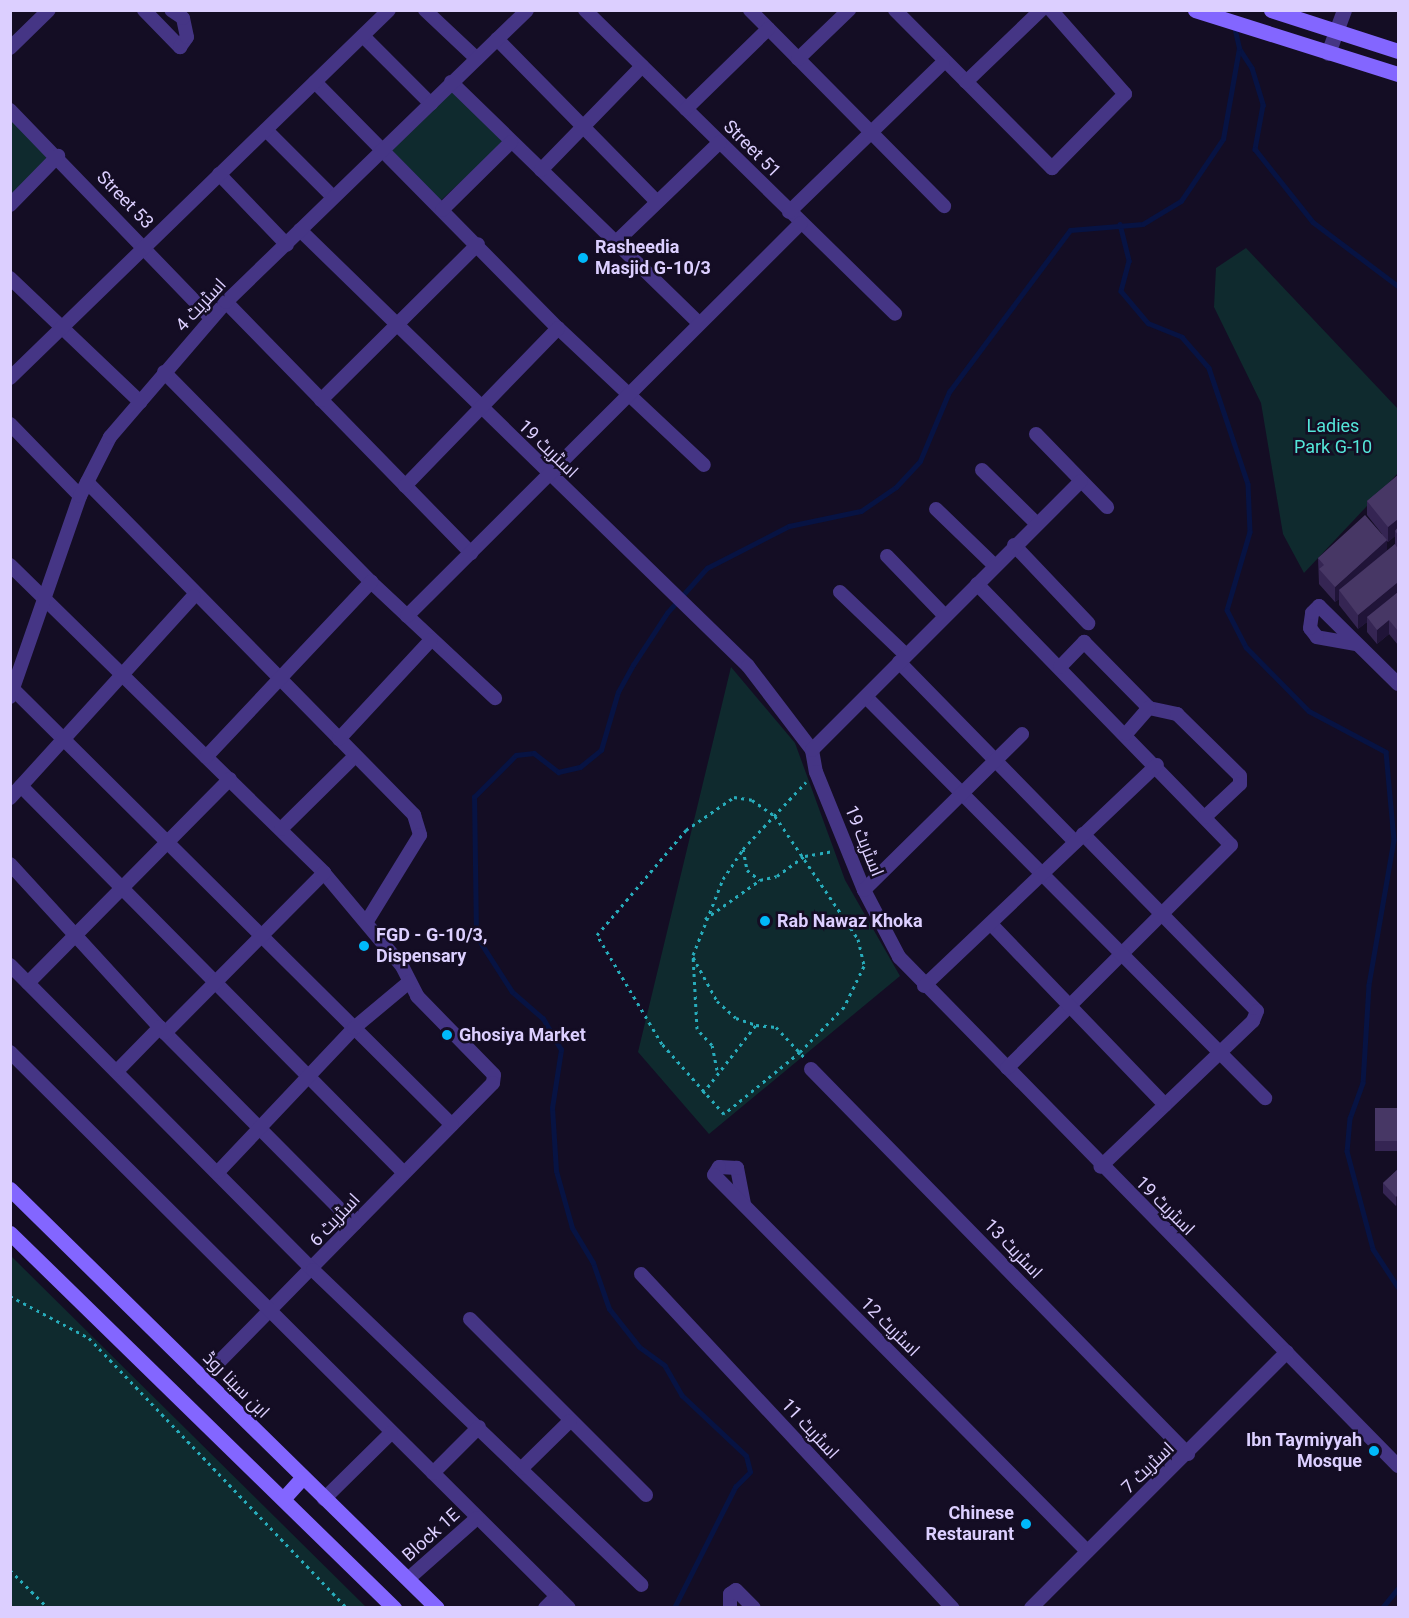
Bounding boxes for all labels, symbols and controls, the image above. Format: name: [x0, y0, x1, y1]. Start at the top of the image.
street label: Street 51: [719, 116, 785, 182]
street label: Street 53: [92, 167, 158, 233]
place label: Rasheedia Masjid G-10/3: [595, 237, 711, 280]
marker: Rasheedia Masjid G-10/3: [576, 251, 590, 265]
street label: اسٹریٹ 4: [171, 274, 231, 336]
street label: اسٹریٹ 19: [514, 415, 582, 483]
park label: Ladies Park G-10: [1294, 416, 1372, 458]
street label: اسٹریٹ 19: [840, 802, 888, 880]
place label: Rab Nawaz Khoka: [777, 910, 923, 932]
marker: Rab Nawaz Khoka: [758, 914, 772, 928]
place label: FGD - G-10/3, Dispensary: [376, 925, 487, 968]
marker: FGD - G-10/3, Dispensary: [357, 939, 371, 953]
place label: Ghosiya Market: [459, 1024, 586, 1046]
marker: Ghosiya Market: [440, 1028, 454, 1042]
street label: اسٹریٹ 19: [1131, 1172, 1199, 1240]
street label: اسٹریٹ 6: [305, 1189, 365, 1251]
street label: اسٹریٹ 13: [979, 1215, 1047, 1283]
street label: اسٹریٹ 12: [856, 1293, 924, 1361]
street label: ابن سینا روڈ: [198, 1347, 274, 1423]
street label: اسٹریٹ 11: [777, 1394, 843, 1464]
place label: Ibn Taymiyyah Mosque: [1246, 1430, 1362, 1472]
street label: اسٹریٹ 7: [1117, 1438, 1179, 1498]
marker: Ibn Taymiyyah Mosque: [1367, 1444, 1381, 1458]
place label: Chinese Restaurant: [926, 1503, 1014, 1546]
street label: Block 1E: [398, 1504, 464, 1566]
marker: Chinese Restaurant: [1019, 1517, 1033, 1531]

